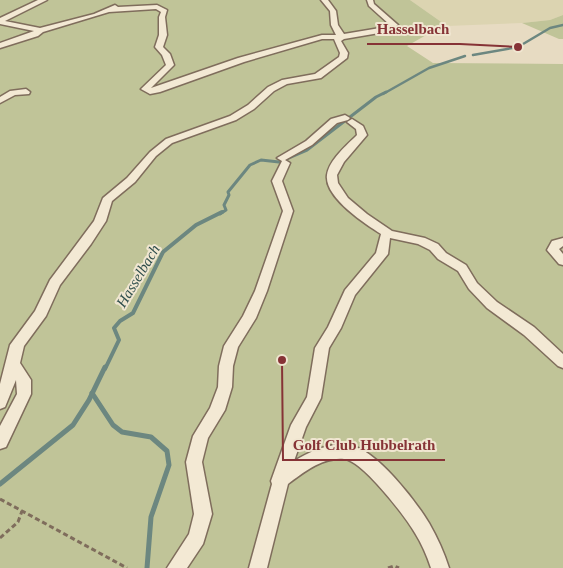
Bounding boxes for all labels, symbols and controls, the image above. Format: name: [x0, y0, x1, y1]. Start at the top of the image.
callout: Hasselbach: [367, 14, 460, 44]
text: Hasselbach: [377, 21, 450, 37]
water label: Hasselbach: [113, 242, 163, 311]
callout: Golf Club Hubbelrath: [283, 430, 445, 460]
text: Golf Club Hubbelrath: [293, 437, 436, 453]

